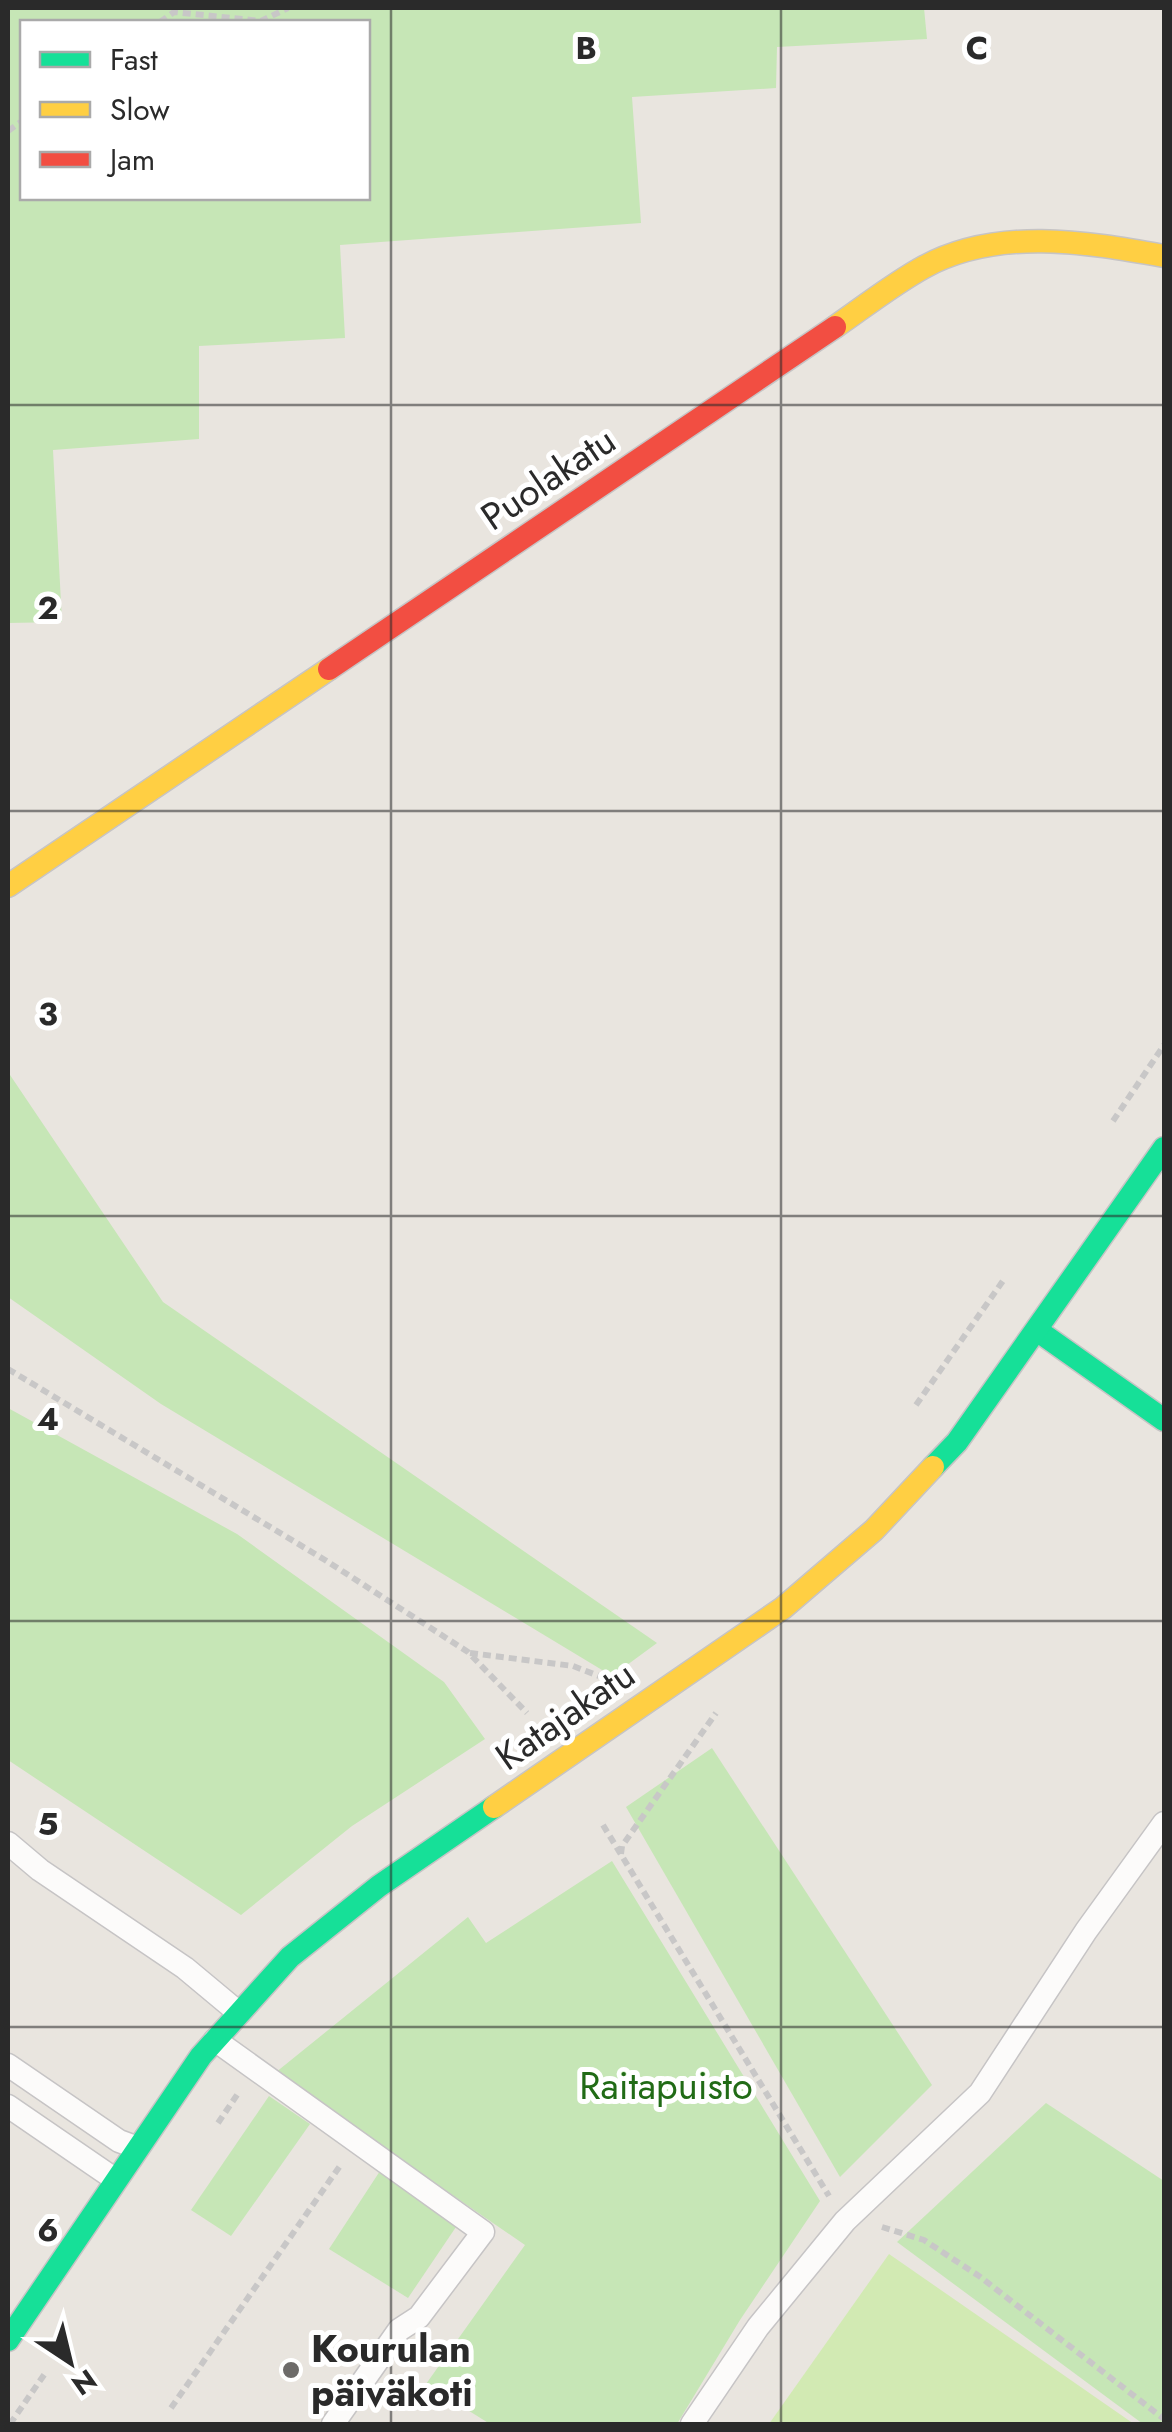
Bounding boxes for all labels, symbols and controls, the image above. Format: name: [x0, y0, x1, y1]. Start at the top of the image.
legend: [20, 20, 370, 200]
text: B: [575, 25, 597, 71]
text: C: [966, 25, 988, 71]
text: Fast: [110, 38, 159, 81]
text: Slow: [110, 88, 170, 131]
text: Jam: [106, 138, 155, 181]
street label: Puolakatu: [470, 413, 626, 543]
text: 2: [38, 585, 59, 631]
text: 3: [38, 991, 58, 1037]
text: 4: [37, 1396, 59, 1442]
street label: Katajakatu: [484, 1647, 646, 1783]
text: 5: [38, 1801, 58, 1847]
park label: Raitapuisto: [579, 2058, 753, 2113]
text: 6: [37, 2207, 59, 2253]
north arrow: [20, 2312, 120, 2412]
place label: Kourulan päiväkoti: [311, 2321, 473, 2420]
text: N: [63, 2359, 105, 2405]
marker: Kourulan päiväkoti: [280, 2359, 302, 2381]

